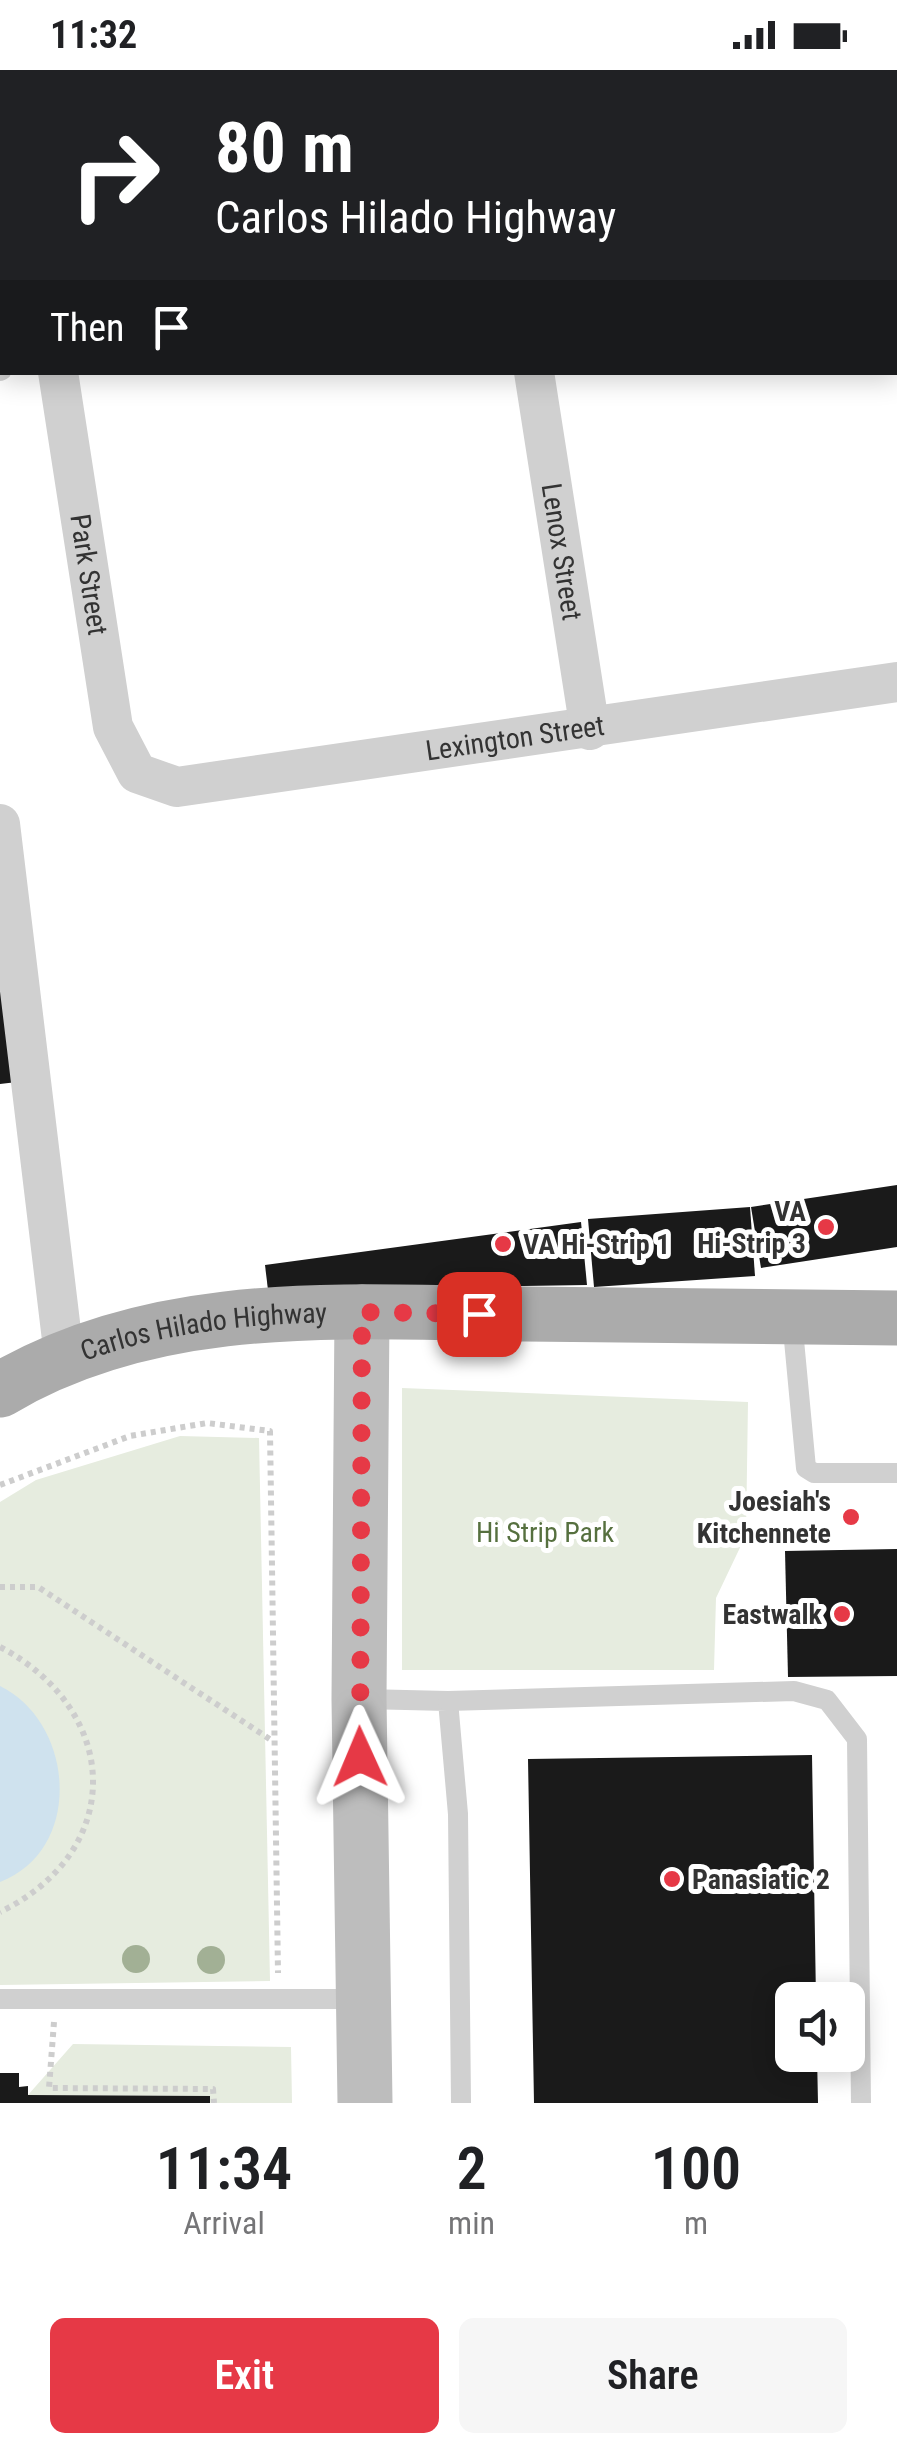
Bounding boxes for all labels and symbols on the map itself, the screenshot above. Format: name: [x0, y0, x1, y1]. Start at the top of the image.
street label: Lenox Street: [535, 481, 589, 623]
street label: Park Street: [64, 512, 115, 637]
street label: Lexington Street: [423, 708, 607, 767]
place label: VA Hi-Strip 3: [697, 1195, 806, 1260]
marker: VA Hi-Strip 3: [815, 1216, 837, 1238]
place label: VA Hi-Strip 1: [523, 1228, 670, 1261]
marker: VA Hi-Strip 1: [492, 1233, 514, 1255]
pin: [437, 1272, 522, 1357]
street label: Carlos Hilado Highway: [76, 1296, 328, 1367]
place label: Joesiah's Kitchennete: [697, 1485, 831, 1550]
marker: Joesiah's Kitchennete: [840, 1506, 862, 1528]
park label: Hi Strip Park: [476, 1516, 614, 1549]
place label: Eastwalk: [722, 1598, 823, 1631]
marker: Eastwalk: [831, 1603, 853, 1625]
position arrow: [308, 1705, 412, 1809]
place label: Panasiatic 2: [692, 1863, 830, 1896]
marker: Panasiatic 2: [661, 1868, 683, 1890]

